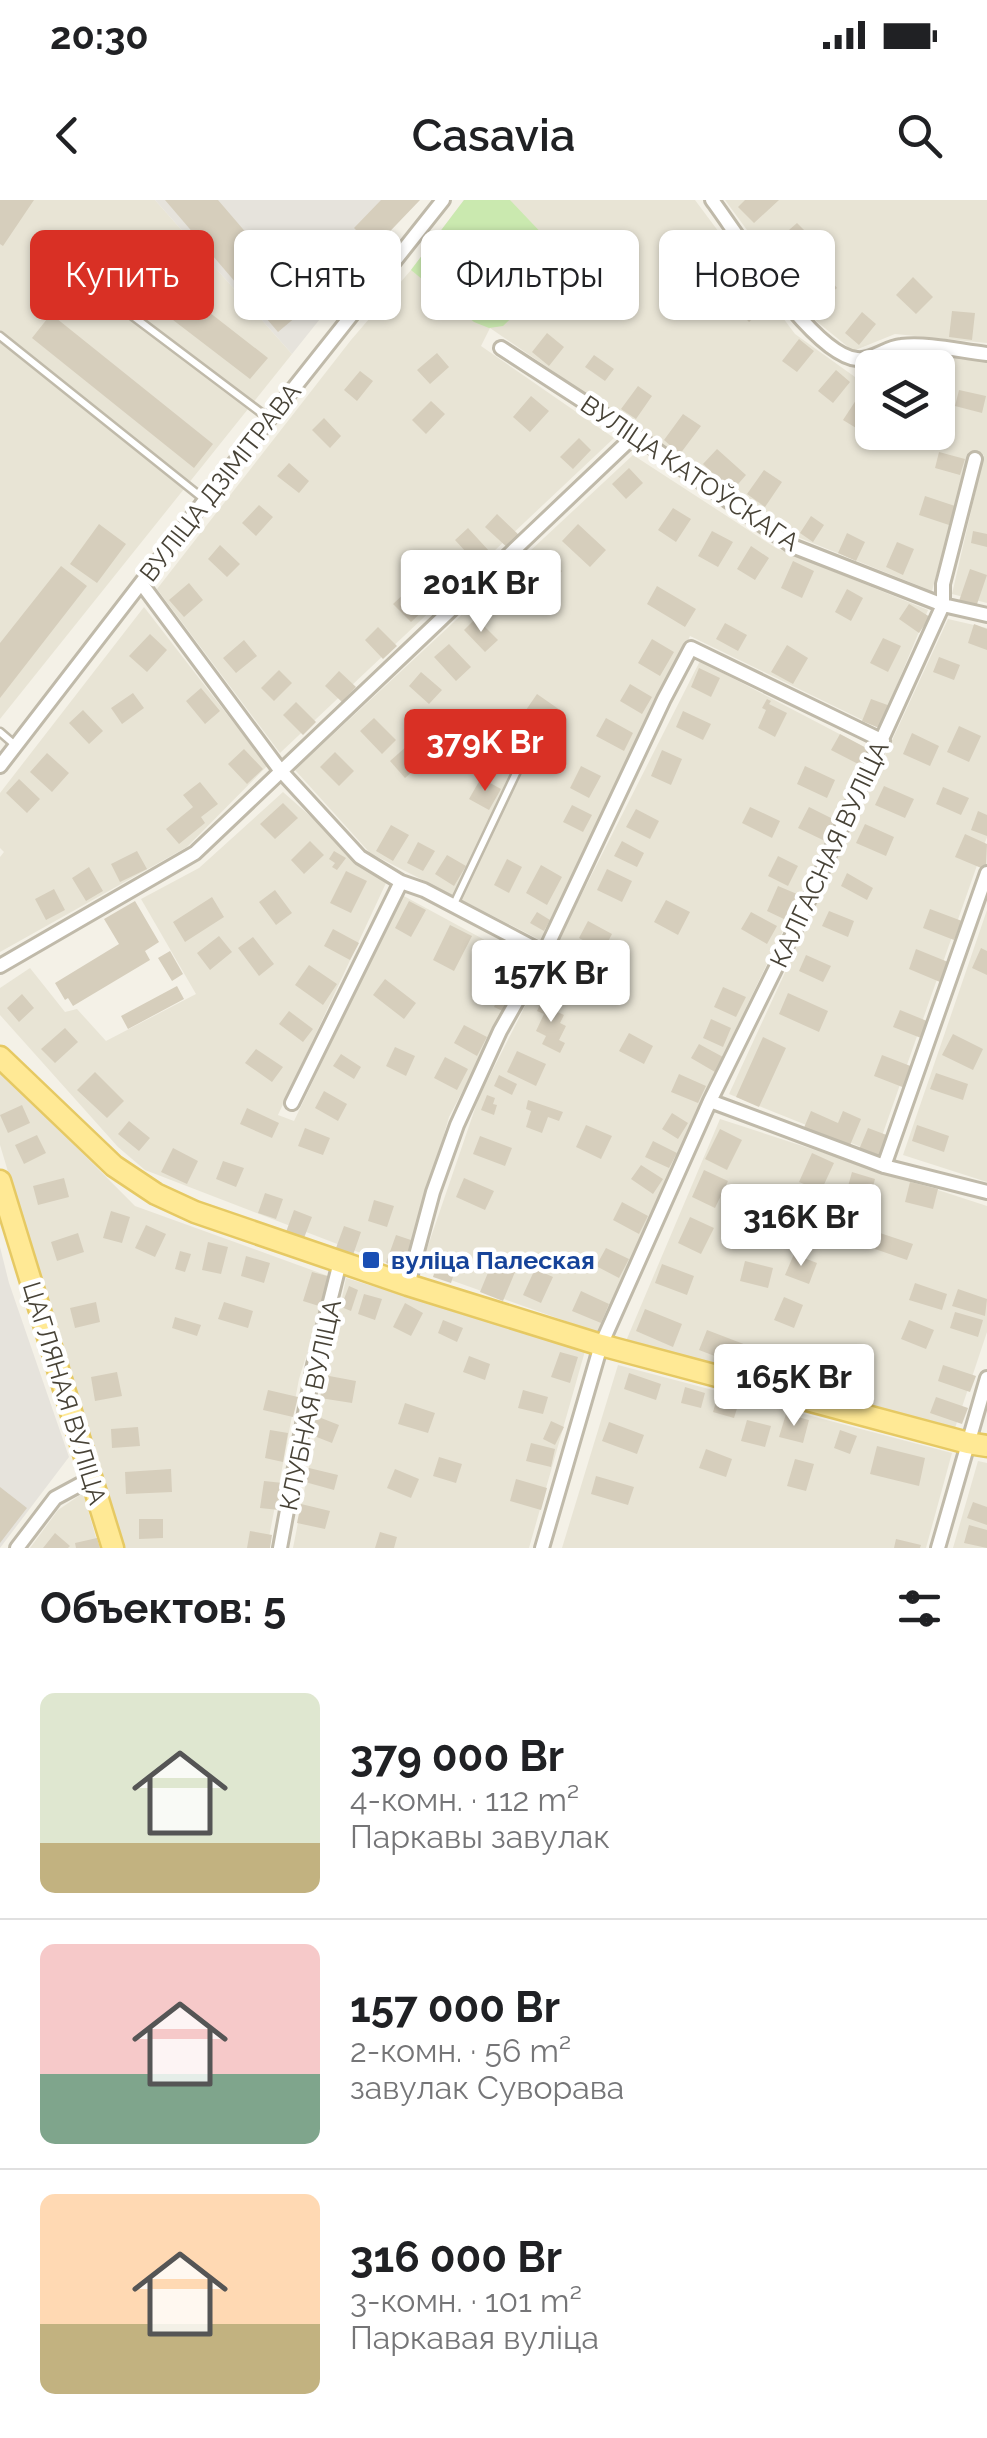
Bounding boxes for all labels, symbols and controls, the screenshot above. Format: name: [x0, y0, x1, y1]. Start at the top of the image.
text: 20:30: [50, 13, 149, 58]
icon: back: [40, 108, 95, 163]
icon: search: [892, 108, 947, 163]
text: Casavia: [412, 109, 575, 162]
chip: Купить: [30, 230, 214, 320]
chip: Снять: [234, 230, 401, 320]
chip: Фильтры: [421, 230, 639, 320]
chip: Новое: [659, 230, 835, 320]
map controls: [855, 350, 955, 450]
button: layers: [855, 350, 955, 450]
street label: ВУЛІЦА ДЗІМІТРАВА: [133, 377, 307, 587]
street label: ВУЛІЦА КАТОЎСКАГА: [575, 389, 805, 557]
pin: 201K Br: [389, 550, 573, 635]
text: 201K Br: [423, 564, 539, 601]
pin: 379K Br: [393, 709, 577, 794]
text: 379K Br: [426, 723, 544, 760]
street label: КАЛГАСНАЯ ВУЛІЦА: [763, 736, 895, 972]
pin: 157K Br: [459, 940, 643, 1025]
text: 157K Br: [494, 954, 608, 991]
pin: 316K Br: [709, 1184, 893, 1269]
text: 316K Br: [743, 1198, 859, 1235]
place label: вуліца Палеская: [391, 1245, 595, 1275]
marker: вуліца Палеская: [360, 1249, 382, 1271]
street label: ЦАГЛЯНАЯ ВУЛІЦА: [17, 1278, 113, 1508]
street label: КЛУБНАЯ ВУЛІЦА: [273, 1297, 347, 1513]
pin: 165K Br: [702, 1344, 886, 1429]
text: 165K Br: [736, 1358, 852, 1395]
icon: filters: [892, 1581, 947, 1636]
text: Объектов: 5: [40, 1584, 286, 1633]
text: 379 000 Br: [350, 1732, 564, 1781]
icon: home: [120, 1733, 240, 1853]
text: 4-комн. · 112 m²: [350, 1781, 579, 1818]
text: Паркавы завулак: [350, 1818, 610, 1855]
text: 157 000 Br: [350, 1983, 560, 2032]
icon: home: [120, 1984, 240, 2104]
text: 2-комн. · 56 m²: [350, 2032, 571, 2069]
text: завулак Суворава: [350, 2069, 624, 2106]
text: 316 000 Br: [350, 2233, 562, 2282]
icon: home: [120, 2234, 240, 2354]
text: 3-комн. · 101 m²: [350, 2282, 582, 2319]
text: Паркавая вуліца: [350, 2319, 599, 2356]

